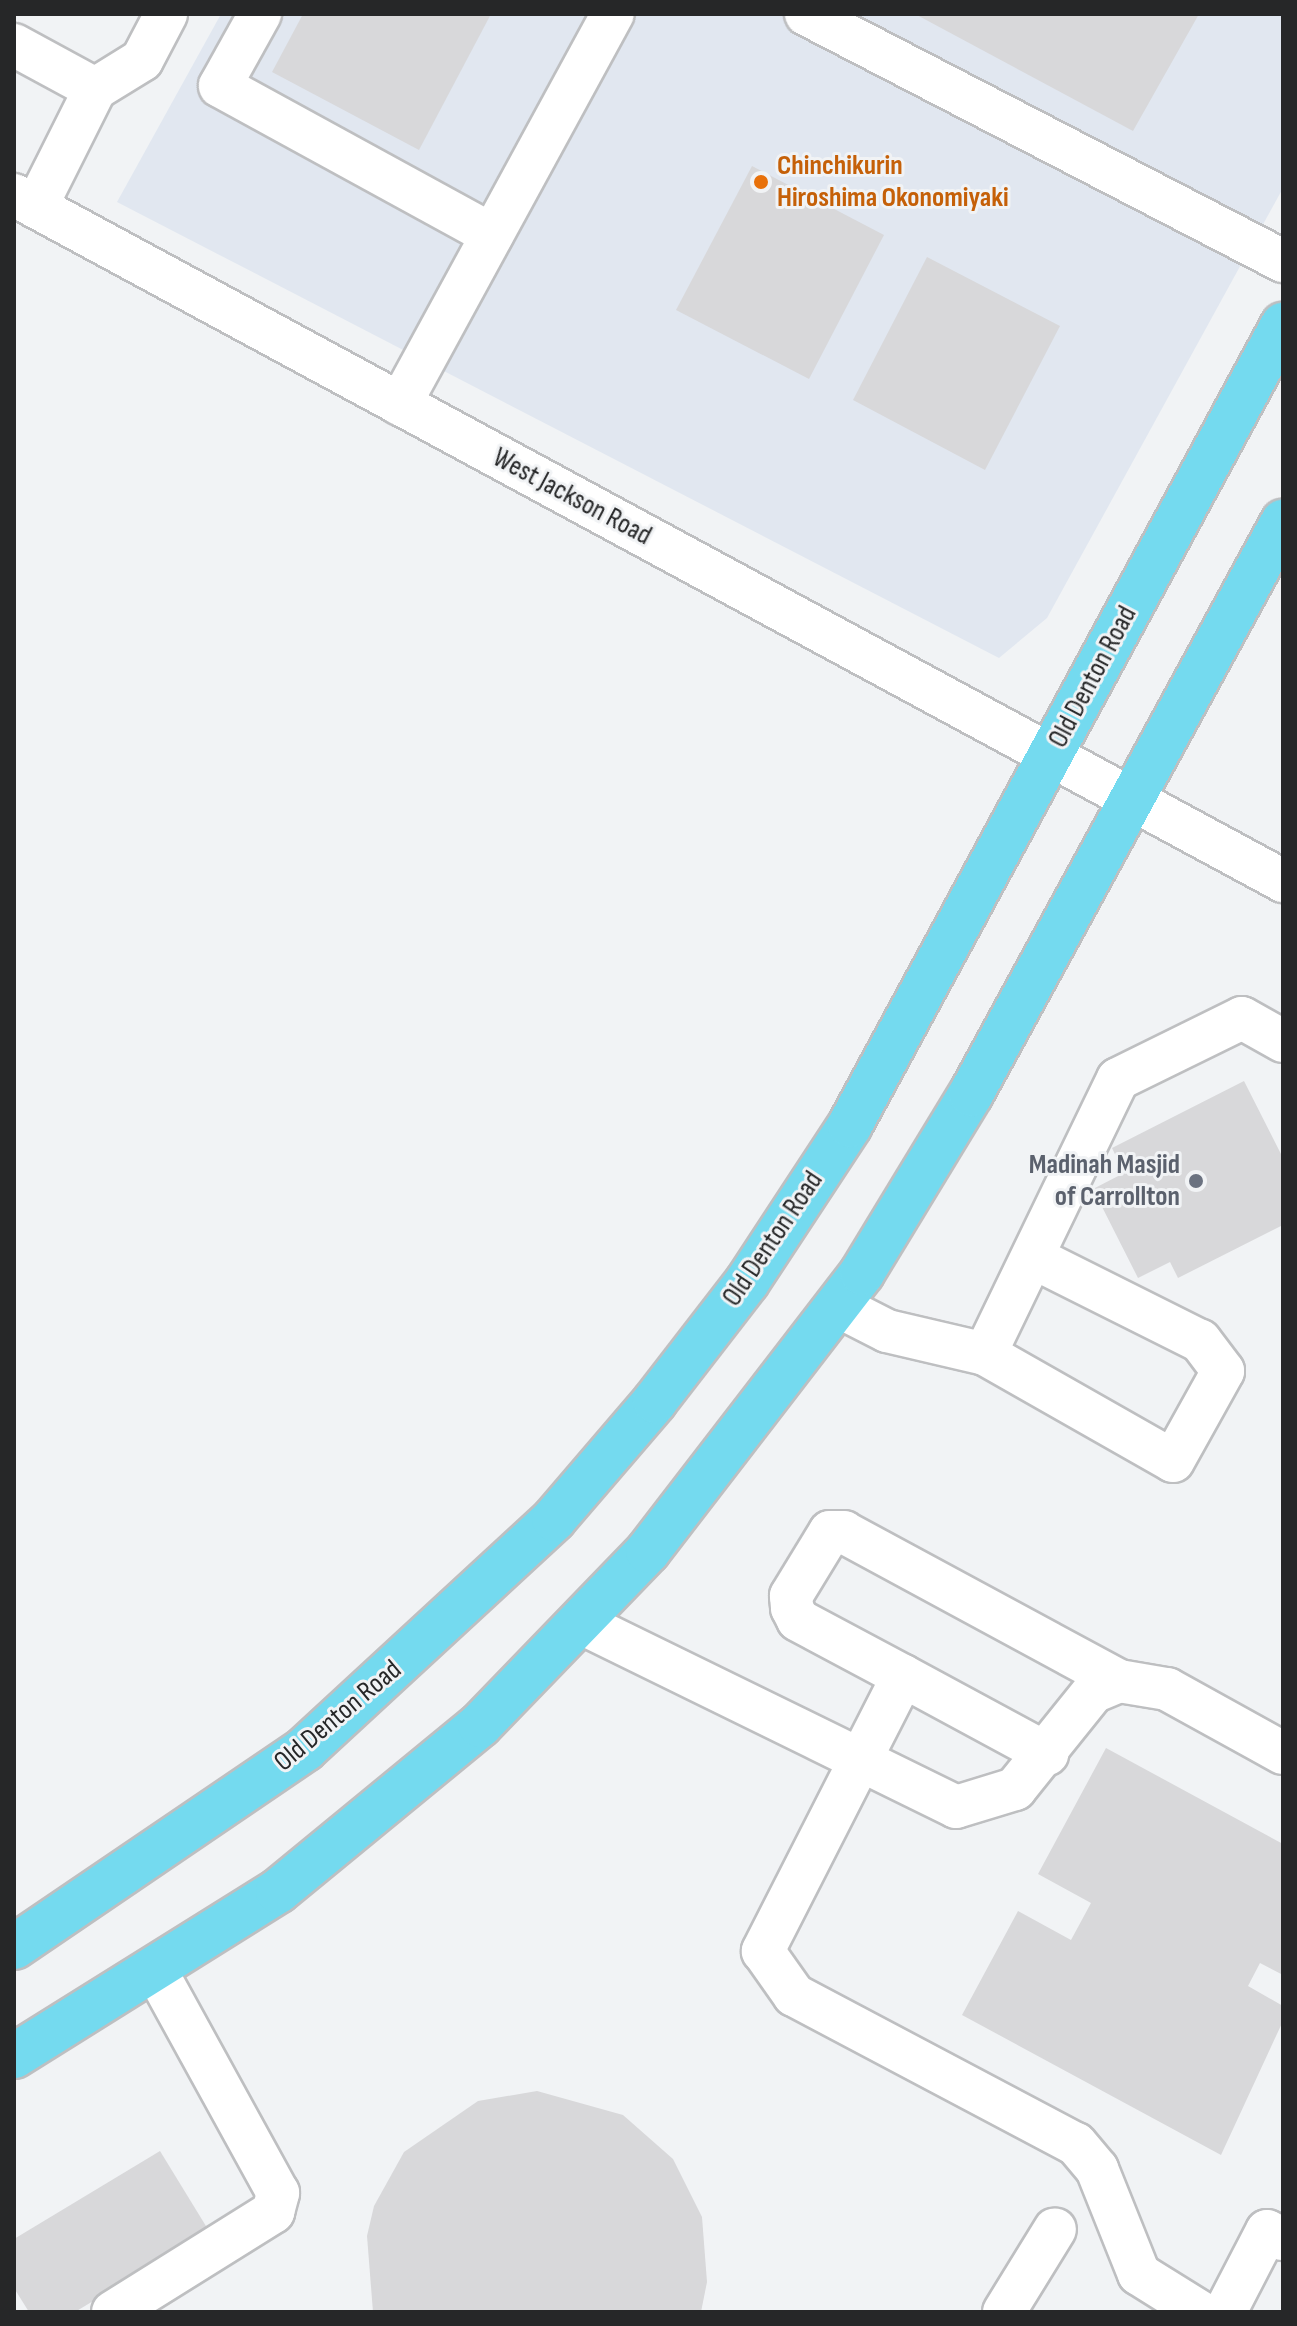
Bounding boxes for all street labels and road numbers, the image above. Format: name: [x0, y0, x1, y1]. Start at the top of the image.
street label: West Jackson Road: [487, 441, 657, 553]
street label: Old Denton Road: [1042, 601, 1144, 753]
street label: Old Denton Road: [716, 1165, 830, 1313]
street label: Old Denton Road: [268, 1653, 408, 1779]

